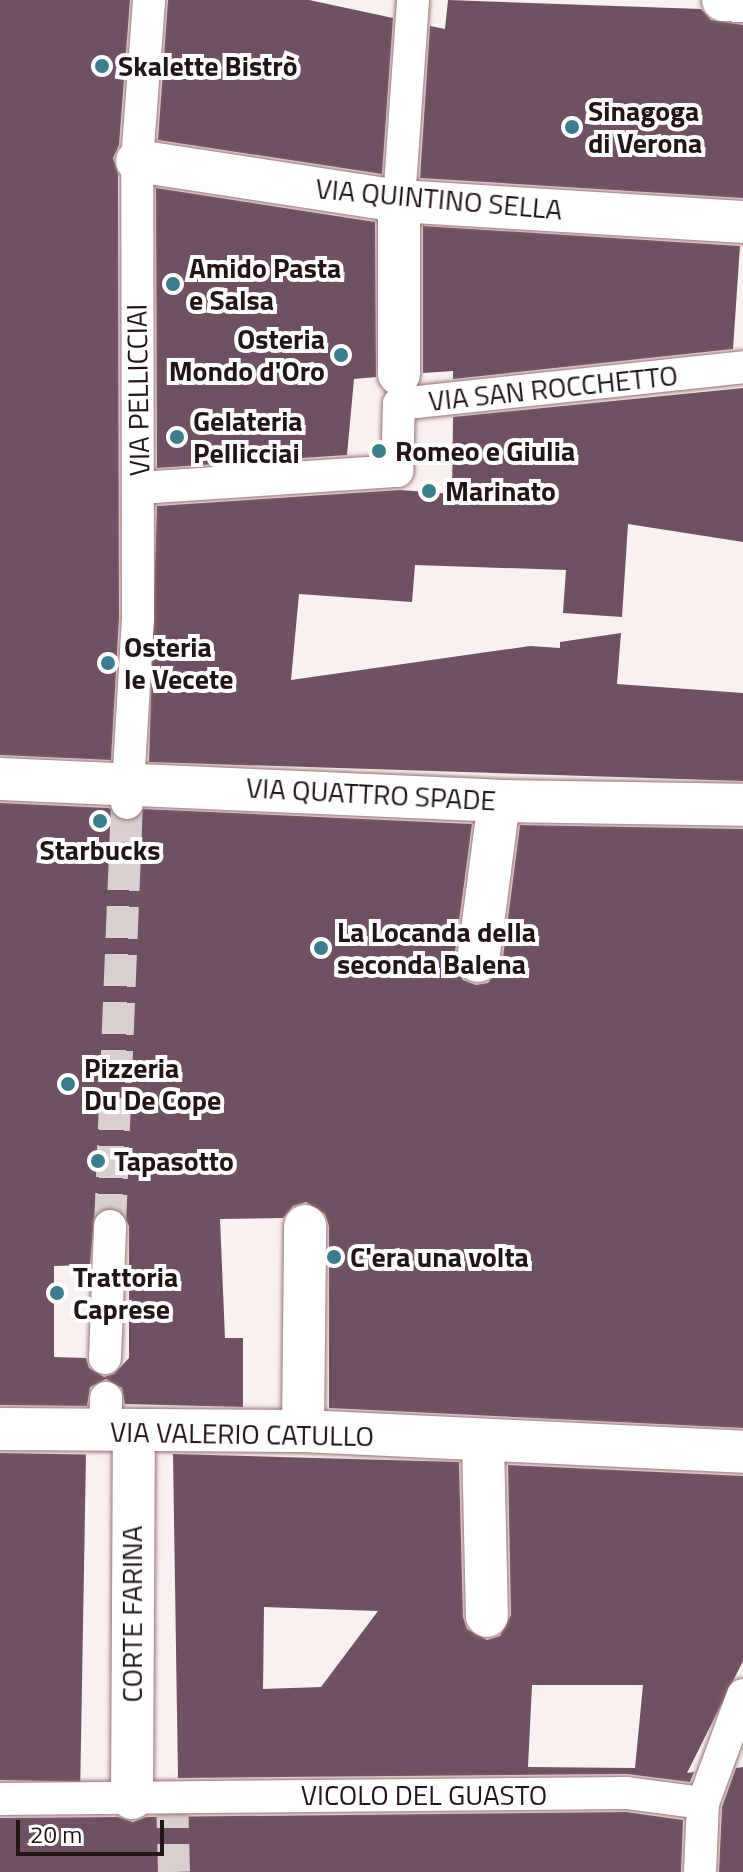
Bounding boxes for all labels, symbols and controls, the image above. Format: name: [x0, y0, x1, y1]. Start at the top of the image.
place label: Skalette Bistrò: [118, 49, 298, 83]
marker: Skalette Bistrò: [93, 57, 111, 75]
place label: Sinagoga di Verona: [588, 94, 702, 160]
marker: Sinagoga di Verona: [563, 118, 581, 136]
street label: VIA QUINTINO SELLA: [314, 171, 564, 227]
place label: Amido Pasta e Salsa: [189, 251, 341, 317]
marker: Amido Pasta e Salsa: [164, 275, 182, 293]
street label: VIA PELLICCIAI: [120, 303, 156, 477]
place label: Osteria Mondo d'Oro: [169, 322, 325, 388]
marker: Osteria Mondo d'Oro: [332, 346, 350, 364]
street label: VIA SAN ROCCHETTO: [427, 358, 679, 418]
place label: Gelateria Pellicciai: [193, 404, 303, 470]
marker: Gelateria Pellicciai: [168, 428, 186, 446]
place label: Romeo e Giulia: [395, 434, 575, 468]
marker: Romeo e Giulia: [370, 442, 388, 460]
place label: Marinato: [445, 474, 556, 508]
marker: Marinato: [420, 482, 438, 500]
place label: Osteria le Vecete: [124, 630, 233, 696]
marker: Osteria le Vecete: [99, 654, 117, 672]
street label: VIA QUATTRO SPADE: [245, 771, 497, 817]
marker: Starbucks: [91, 812, 109, 830]
place label: Starbucks: [40, 833, 160, 867]
place label: La Locanda della seconda Balena: [337, 915, 536, 981]
marker: La Locanda della seconda Balena: [312, 939, 330, 957]
place label: Pizzeria Du De Cope: [84, 1051, 221, 1117]
marker: Pizzeria Du De Cope: [59, 1075, 77, 1093]
place label: Tapasotto: [114, 1144, 234, 1178]
marker: Tapasotto: [89, 1152, 107, 1170]
place label: C'era una volta: [350, 1240, 529, 1274]
marker: C'era una volta: [325, 1248, 343, 1266]
place label: Trattoria Caprese: [73, 1260, 178, 1326]
marker: Trattoria Caprese: [48, 1284, 66, 1302]
street label: VIA VALERIO CATULLO: [110, 1415, 374, 1453]
street label: CORTE FARINA: [115, 1526, 149, 1702]
street label: VICOLO DEL GUASTO: [301, 1778, 547, 1812]
scale bar: [20, 1804, 168, 1854]
text: 20 m: [30, 1816, 82, 1852]

